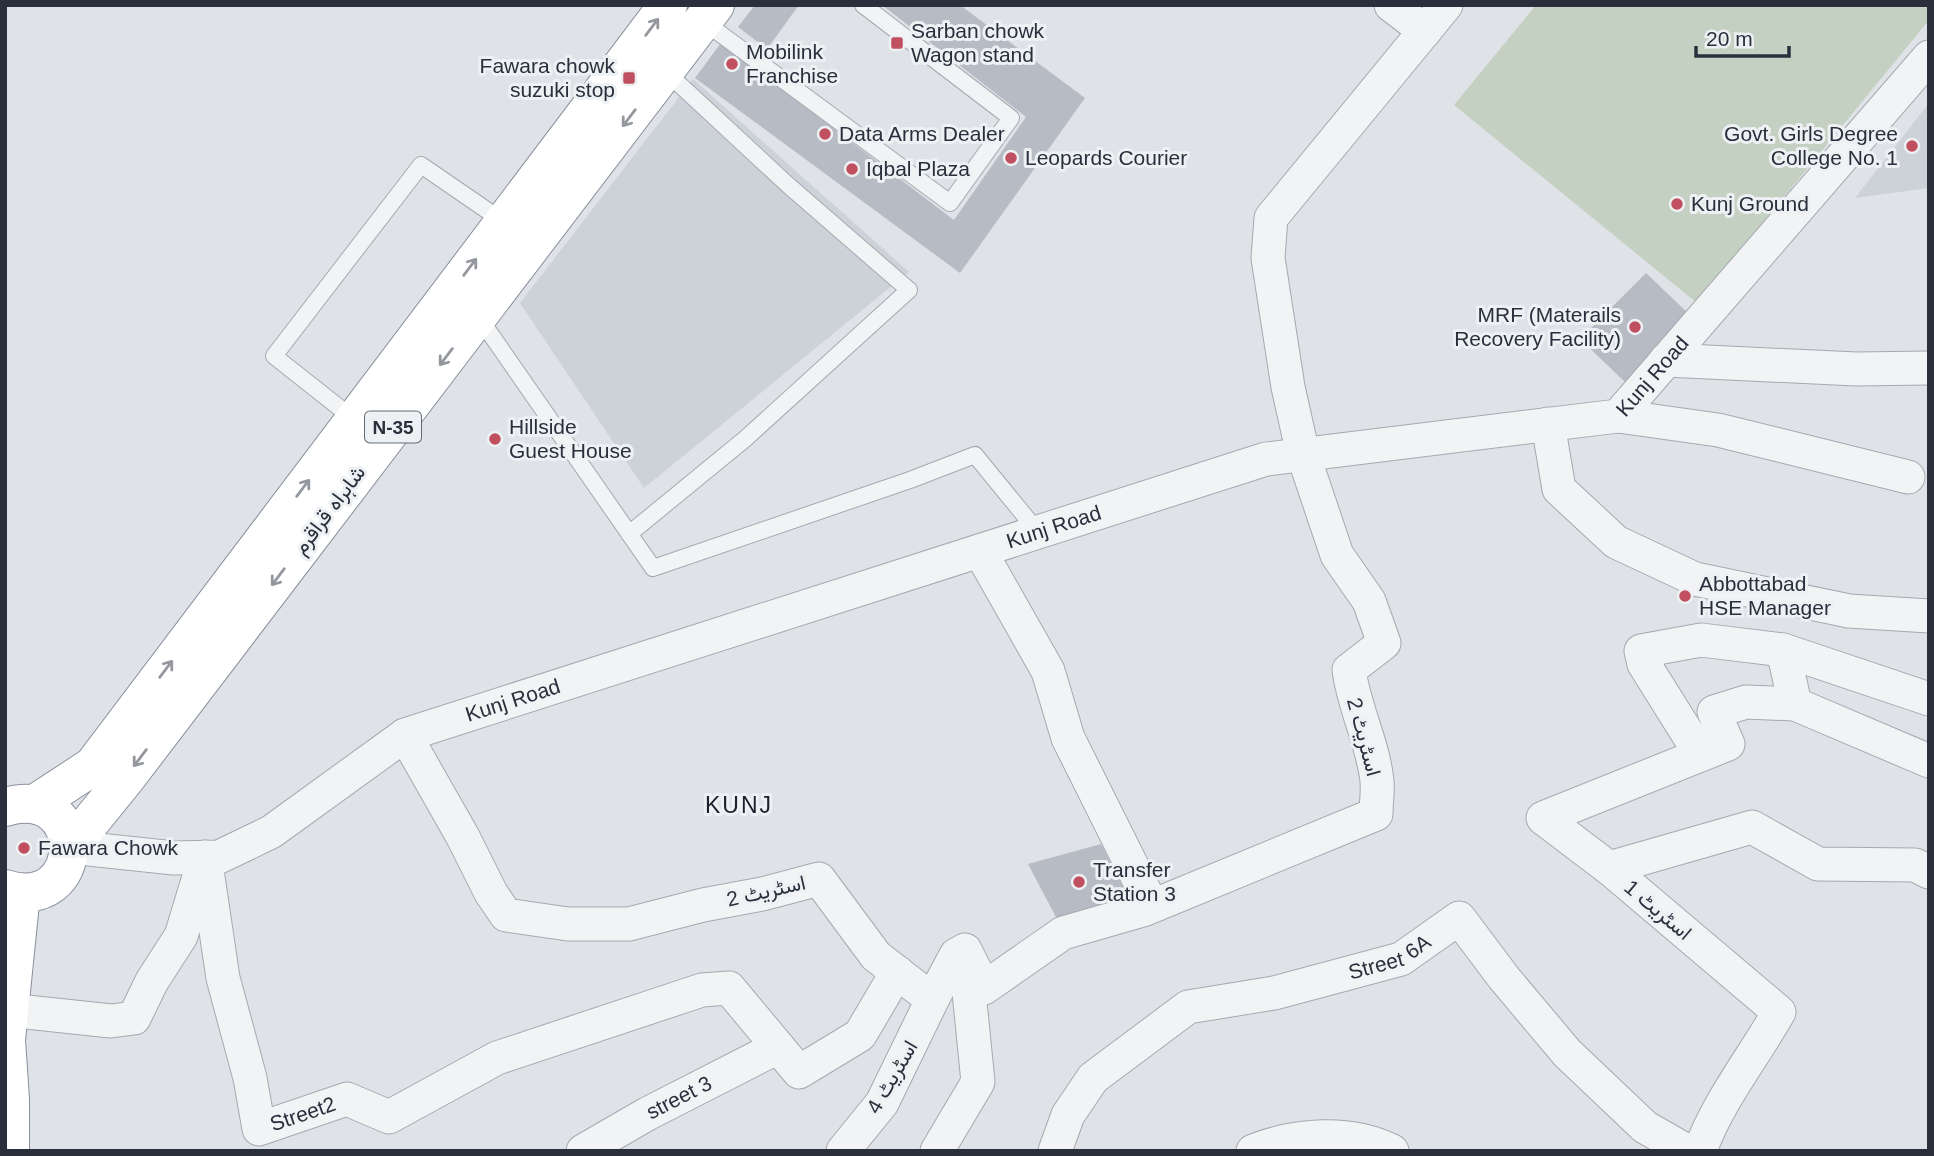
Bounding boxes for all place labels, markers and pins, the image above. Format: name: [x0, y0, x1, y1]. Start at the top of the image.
place label: Sarban chowk Wagon stand: [911, 19, 1045, 66]
marker: Sarban chowk Wagon stand: [889, 35, 905, 51]
place label: Mobilink Franchise: [746, 40, 838, 87]
place label: Fawara chowk suzuki stop: [480, 54, 615, 101]
marker: Mobilink Franchise: [724, 56, 740, 72]
marker: Fawara chowk suzuki stop: [621, 70, 637, 86]
place label: Data Arms Dealer: [839, 122, 1005, 145]
place label: Govt. Girls Degree College No. 1: [1724, 122, 1898, 169]
marker: Data Arms Dealer: [817, 126, 833, 142]
marker: Govt. Girls Degree College No. 1: [1904, 138, 1920, 154]
place label: Leopards Courier: [1025, 146, 1187, 169]
marker: Leopards Courier: [1003, 150, 1019, 166]
place label: Iqbal Plaza: [866, 157, 970, 180]
marker: Iqbal Plaza: [844, 161, 860, 177]
place label: Kunj Ground: [1691, 192, 1809, 215]
marker: Kunj Ground: [1669, 196, 1685, 212]
place label: MRF (Materails Recovery Facility): [1454, 303, 1621, 350]
marker: MRF (Materails Recovery Facility): [1627, 319, 1643, 335]
place label: Hillside Guest House: [509, 415, 632, 462]
marker: Hillside Guest House: [487, 431, 503, 447]
place label: Abbottabad HSE Manager: [1699, 572, 1831, 619]
marker: Abbottabad HSE Manager: [1677, 588, 1693, 604]
place label: Fawara Chowk: [38, 836, 179, 859]
marker: Fawara Chowk: [16, 840, 32, 856]
place label: Transfer Station 3: [1093, 858, 1176, 905]
marker: Transfer Station 3: [1071, 874, 1087, 890]

